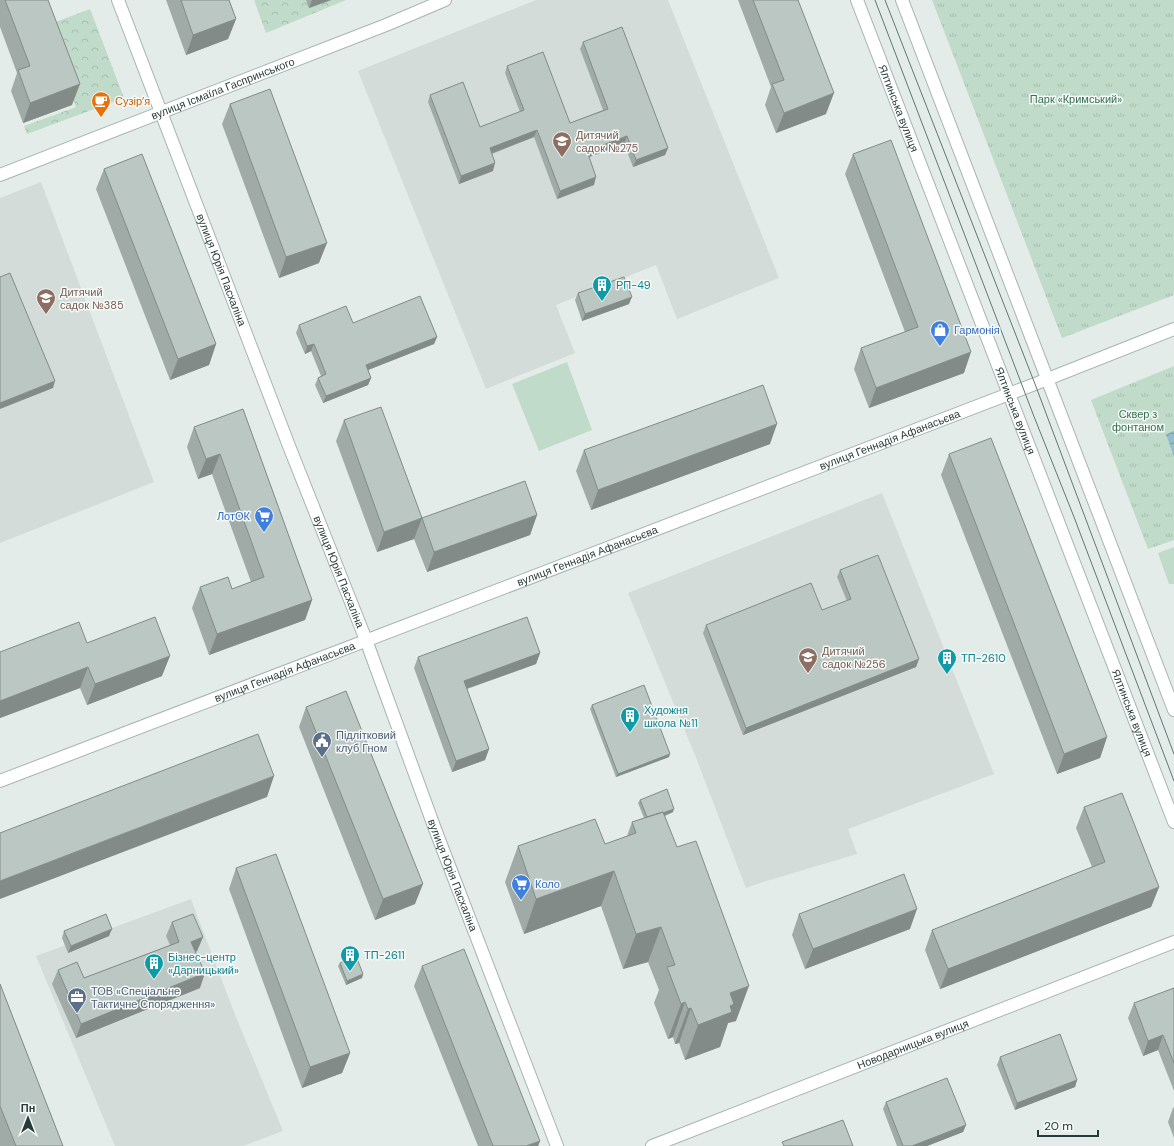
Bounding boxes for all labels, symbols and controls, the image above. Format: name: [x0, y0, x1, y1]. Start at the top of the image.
street label: вулиця Ісмаїла Гаспринського: [149, 54, 297, 123]
street label: Ялтинська вулиця: [876, 62, 922, 154]
cafe icon: Сузір’я: [90, 90, 112, 118]
park label: Парк «Кримський»: [1030, 92, 1122, 106]
place label: Сузір’я: [115, 94, 150, 108]
place label: Дитячий садок №275: [576, 128, 638, 155]
school or university icon: Дитячий садок №275: [551, 130, 573, 158]
street label: вулиця Юрія Пасхаліна: [194, 212, 250, 329]
building icon: РП-49: [591, 274, 613, 302]
place label: РП-49: [616, 278, 651, 292]
place label: Дитячий садок №385: [60, 285, 124, 312]
school or university icon: Дитячий садок №385: [35, 287, 57, 315]
shop icon: Гармонія: [929, 319, 951, 347]
place label: Гармонія: [954, 323, 1000, 337]
street label: Ялтинська вулиця: [992, 365, 1039, 456]
street label: вулиця Геннадія Афанасьєва: [817, 406, 963, 473]
park label: Сквер з фонтаном: [1112, 407, 1164, 434]
supermarket icon: ЛотОК: [253, 505, 275, 533]
place label: ЛотОК: [217, 509, 251, 523]
street label: вулиця Юрія Пасхаліна: [310, 514, 368, 631]
street label: вулиця Геннадія Афанасьєва: [515, 522, 660, 589]
street label: вулиця Геннадія Афанасьєва: [212, 638, 358, 705]
place label: Дитячий садок №256: [822, 644, 886, 671]
school or university icon: Дитячий садок №256: [797, 646, 819, 674]
building icon: ТП-2610: [936, 647, 958, 675]
place label: ТП-2610: [961, 651, 1006, 665]
street label: Ялтинська вулиця: [1109, 667, 1155, 759]
place label: Художня школа №11: [644, 703, 698, 730]
building icon: Художня школа №11: [619, 705, 641, 733]
place label: Підлітковий клуб Гном: [336, 728, 396, 755]
public building icon: Підлітковий клуб Гном: [311, 730, 333, 758]
street label: вулиця Юрія Пасхаліна: [425, 817, 481, 934]
supermarket icon: Коло: [510, 873, 532, 901]
place label: Коло: [535, 877, 560, 891]
building icon: ТП-2611: [339, 944, 361, 972]
place label: ТП-2611: [364, 948, 405, 962]
place label: Бізнес-центр «Дарницький»: [168, 950, 239, 977]
building icon: Бізнес-центр «Дарницький»: [143, 952, 165, 980]
place label: ТОВ «Спеціальне Тактичне Спорядження»: [91, 984, 215, 1011]
office icon: ТОВ «Спеціальне Тактичне Спорядження»: [66, 986, 88, 1014]
street label: Новодарницька вулиця: [855, 1016, 971, 1072]
north arrow: [8, 1098, 48, 1138]
text: Пн: [21, 1101, 35, 1115]
scale bar: [1038, 1112, 1098, 1138]
text: 20 m: [1044, 1118, 1073, 1134]

